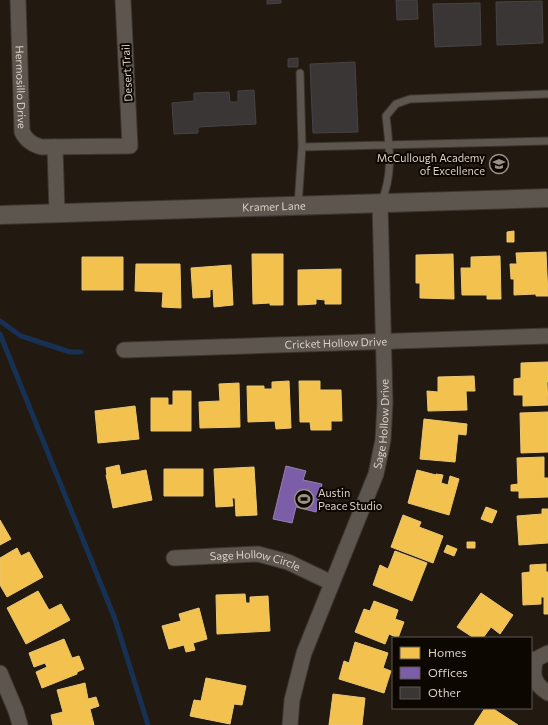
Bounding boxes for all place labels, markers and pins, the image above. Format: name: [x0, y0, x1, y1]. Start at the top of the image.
place label: McCullough Academy of Excellence: [377, 151, 485, 177]
school or university icon: McCullough Academy of Excellence: [488, 153, 510, 175]
place label: Austin Peace Studio: [318, 486, 383, 512]
sports icon: Austin Peace Studio: [293, 488, 315, 510]

